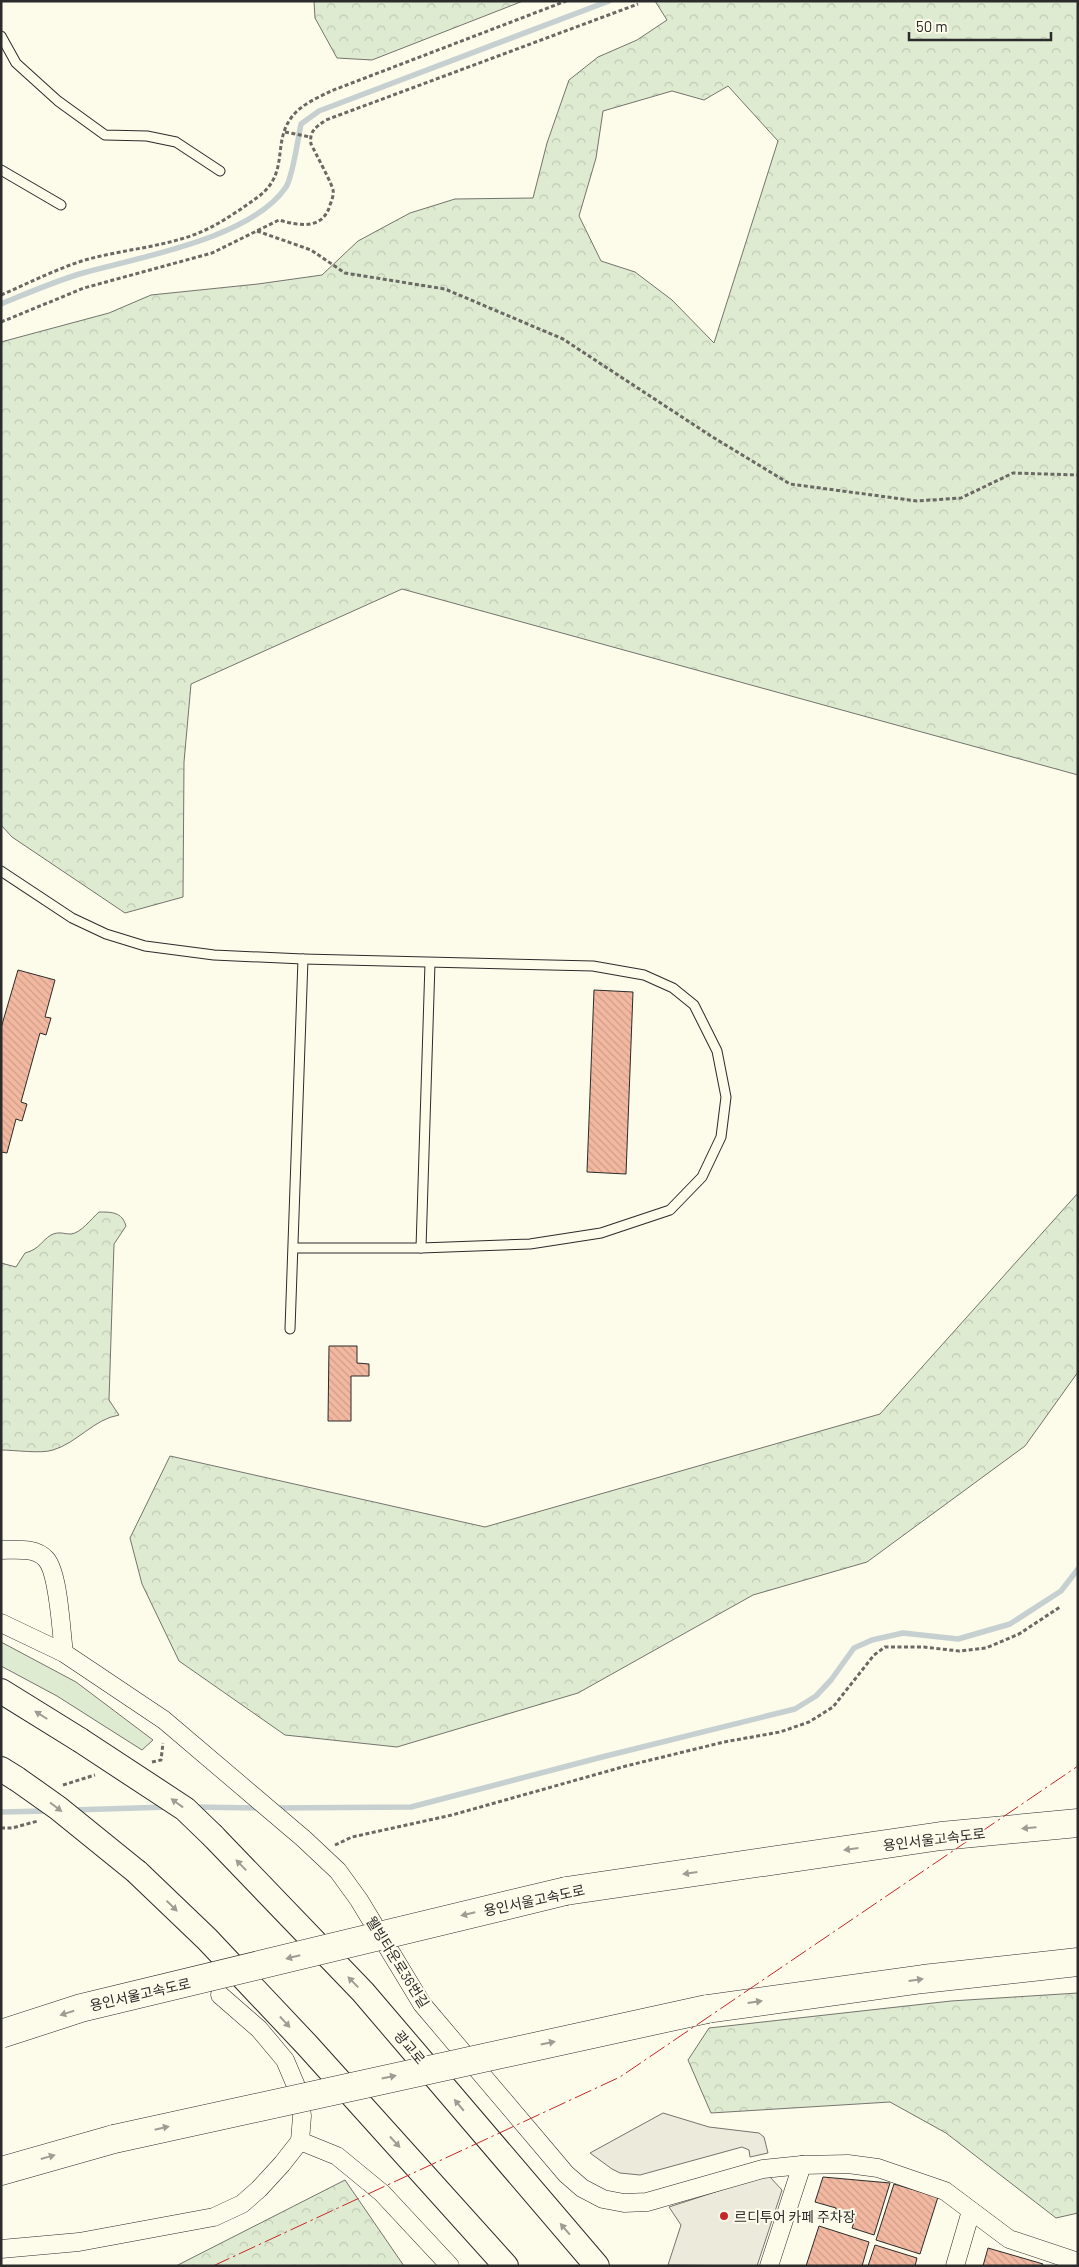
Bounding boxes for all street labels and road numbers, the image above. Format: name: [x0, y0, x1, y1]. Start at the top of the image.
street label: 용인서울고속도로: [882, 1824, 986, 1854]
street label: 용인서울고속도로: [482, 1881, 586, 1919]
street label: 웰빙타운로36번길: [363, 1913, 433, 2011]
street label: 용인서울고속도로: [88, 1974, 192, 2014]
street label: 광교로: [391, 2027, 429, 2067]

